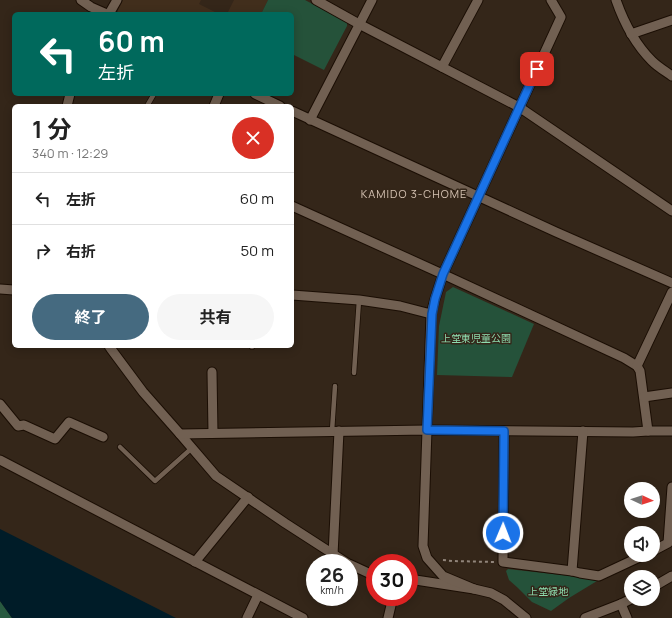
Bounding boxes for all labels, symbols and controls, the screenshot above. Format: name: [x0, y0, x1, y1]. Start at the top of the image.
text: 60 m: [98, 22, 165, 60]
icon: left: [32, 28, 84, 80]
pin: [520, 52, 554, 86]
icon: arrive: [526, 58, 548, 80]
text: 左折: [98, 60, 134, 84]
text: 1 分: [32, 112, 71, 145]
button: close: [232, 117, 274, 159]
text: 340 m · 12:29: [32, 144, 108, 162]
district label: KAMIDO 3-CHOME: [361, 186, 467, 201]
icon: left: [32, 188, 54, 210]
text: 60 m: [240, 188, 274, 209]
text: 左折: [66, 189, 96, 210]
icon: right: [32, 240, 54, 262]
text: 50 m: [240, 240, 274, 261]
text: 右折: [66, 241, 96, 262]
button: 終了: [32, 294, 149, 340]
button: 共有: [157, 294, 274, 340]
park label: 上堂東児童公園: [441, 331, 511, 345]
north arrow: [624, 482, 660, 518]
map controls: [624, 482, 660, 606]
position arrow: [482, 512, 524, 554]
button: sound: [624, 526, 660, 562]
speed limit sign: 30: [366, 554, 418, 606]
text: 26: [320, 561, 344, 588]
button: layers: [624, 570, 660, 606]
text: km/h: [320, 583, 344, 597]
park label: 上堂緑地: [528, 584, 569, 598]

